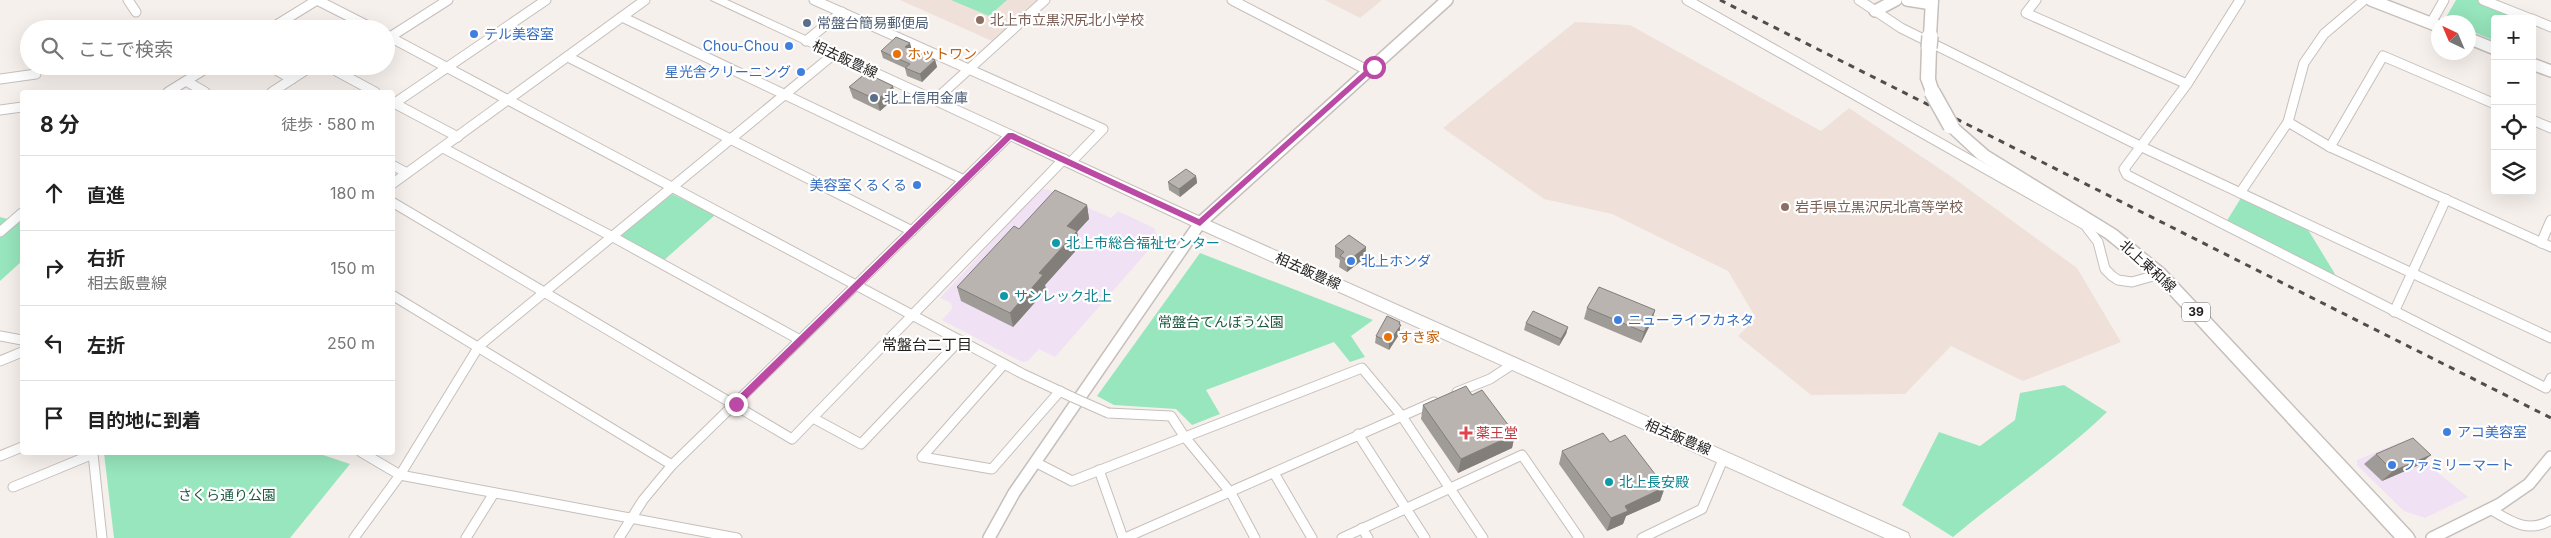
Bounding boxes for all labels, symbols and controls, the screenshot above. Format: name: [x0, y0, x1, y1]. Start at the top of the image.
place label: 北上市立黒沢尻北小学校: [990, 11, 1144, 28]
place label: 常盤台簡易郵便局: [817, 14, 929, 31]
marker: 北上市立黒沢尻北小学校: [974, 14, 986, 26]
north arrow: [2431, 15, 2476, 60]
map controls: [2491, 15, 2536, 195]
button: +: [2491, 15, 2536, 60]
marker: 常盤台簡易郵便局: [801, 17, 813, 29]
search box: [20, 20, 395, 75]
place label: テル美容室: [484, 25, 554, 42]
marker: テル美容室: [468, 28, 480, 40]
icon: search: [38, 34, 66, 62]
street label: 相去飯豊線: [810, 36, 881, 81]
place label: Chou-Chou: [703, 37, 779, 54]
text: ここで検索: [78, 38, 173, 61]
marker: Chou-Chou: [783, 40, 795, 52]
place label: ホットワン: [907, 45, 977, 62]
marker: ホットワン: [891, 48, 903, 60]
route start: [1363, 56, 1386, 79]
button: −: [2491, 60, 2536, 105]
place label: 星光舎クリーニング: [665, 63, 791, 80]
marker: 星光舎クリーニング: [795, 66, 807, 78]
place label: 北上信用金庫: [884, 89, 968, 106]
marker: 北上信用金庫: [868, 92, 880, 104]
button: locate: [2491, 105, 2536, 150]
text: 8 分: [40, 112, 80, 137]
text: 徒歩 · 580 m: [281, 114, 375, 134]
button: layers: [2491, 150, 2536, 195]
place label: 美容室くるくる: [810, 176, 907, 193]
icon: ahead: [40, 179, 68, 207]
marker: 美容室くるくる: [911, 179, 923, 191]
text: 180 m: [330, 183, 375, 203]
text: 直進: [87, 184, 125, 207]
place label: 岩手県立黒沢尻北高等学校: [1795, 198, 1963, 215]
marker: 岩手県立黒沢尻北高等学校: [1779, 201, 1791, 213]
place label: 北上市総合福祉センター: [1066, 234, 1220, 251]
street label: 北上東和線: [2117, 236, 2180, 295]
marker: 北上市総合福祉センター: [1050, 237, 1062, 249]
text: 右折: [87, 247, 125, 270]
street label: 相去飯豊線: [1273, 249, 1344, 293]
place label: 北上ホンダ: [1361, 252, 1431, 269]
icon: right: [40, 254, 68, 282]
marker: 北上ホンダ: [1345, 255, 1357, 267]
text: 150 m: [330, 258, 375, 278]
text: 相去飯豊線: [87, 273, 167, 293]
place label: サンレック北上: [1014, 287, 1112, 304]
marker: サンレック北上: [998, 290, 1010, 302]
road number: 39: [2182, 302, 2210, 322]
place label: ニューライフカネタ: [1628, 311, 1754, 328]
park label: 常盤台てんぼう公園: [1158, 313, 1284, 330]
marker: ニューライフカネタ: [1612, 314, 1624, 326]
place label: すき家: [1398, 328, 1440, 345]
icon: left: [40, 329, 68, 357]
marker: すき家: [1382, 331, 1394, 343]
text: 250 m: [327, 333, 375, 353]
text: 左折: [87, 334, 125, 357]
district label: 常盤台二丁目: [882, 335, 972, 354]
route end: [725, 393, 748, 416]
icon: arrive: [40, 404, 68, 432]
text: 目的地に到着: [87, 409, 201, 432]
street label: 相去飯豊線: [1643, 415, 1714, 458]
place label: アコ美容室: [2457, 423, 2527, 440]
place label: 薬王堂: [1476, 424, 1518, 441]
marker: アコ美容室: [2441, 426, 2453, 438]
marker: 薬王堂: [1460, 427, 1472, 439]
place label: ファミリーマート: [2402, 456, 2514, 473]
marker: ファミリーマート: [2386, 459, 2398, 471]
place label: 北上長安殿: [1619, 473, 1689, 490]
marker: 北上長安殿: [1603, 476, 1615, 488]
park label: さくら通り公園: [178, 486, 276, 503]

